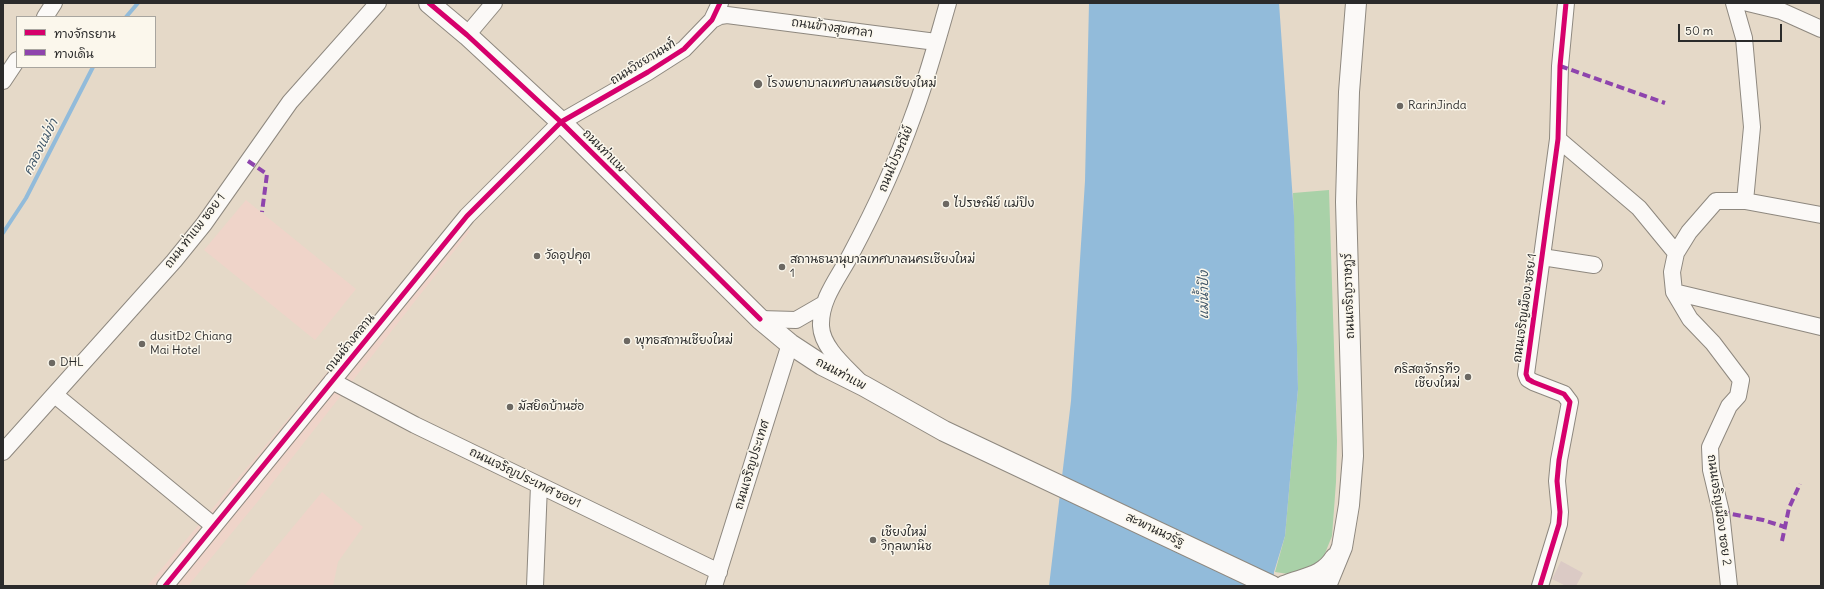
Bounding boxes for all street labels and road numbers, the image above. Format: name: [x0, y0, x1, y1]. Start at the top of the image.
street label: ถนนข้างสุขศาลา: [790, 15, 874, 41]
street label: ถนนวิชยานนท์: [608, 36, 678, 88]
street label: ถนนไปรษณีย์: [876, 124, 916, 194]
street label: ถนนท่าแพ: [579, 126, 629, 176]
street label: ถนน ท่าแพ ซอย 1: [162, 191, 228, 271]
street label: ถนนเจริญเมือง ซอย 1: [1510, 252, 1540, 364]
street label: ถนนเจริญราษฎร์: [1340, 253, 1358, 339]
street label: ถนนช้างคลาน: [322, 311, 378, 375]
street label: ถนนท่าแพ: [813, 355, 869, 393]
street label: ถนนเจริญประเทศ: [732, 419, 772, 511]
street label: ถนนเจริญประเทศ ซอย1: [467, 445, 583, 511]
street label: ถนนเจริญเมือง ซอย 2: [1704, 454, 1734, 566]
street label: สะพานนวรัฐ: [1124, 510, 1186, 550]

